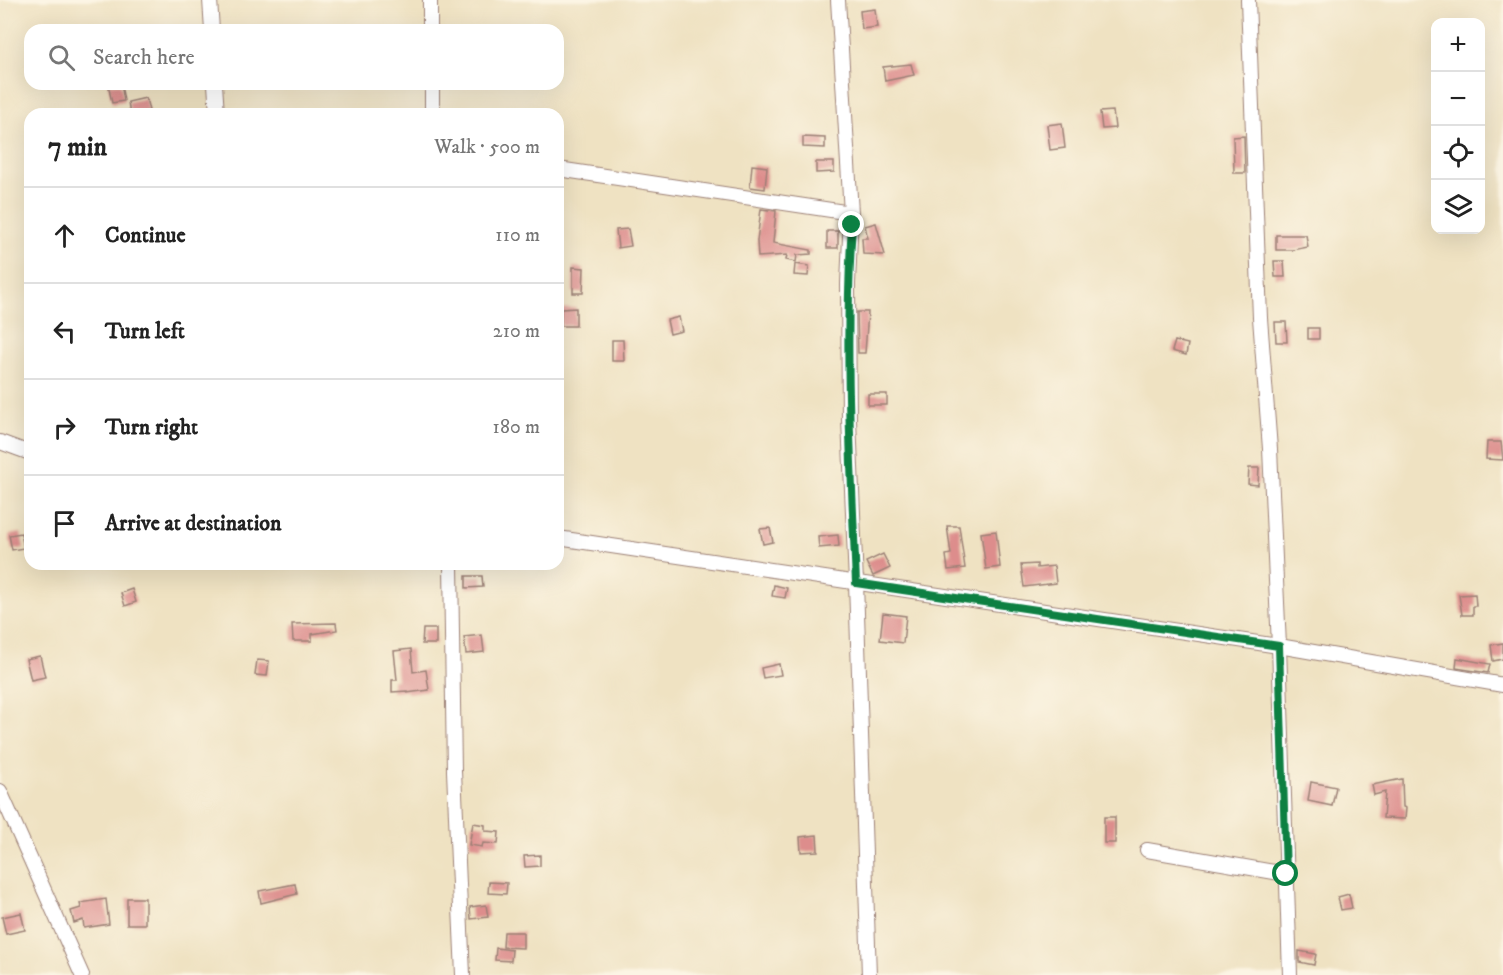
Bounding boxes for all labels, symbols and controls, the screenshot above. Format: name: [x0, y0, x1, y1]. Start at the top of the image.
map controls: [1431, 18, 1485, 234]
button: +: [1431, 18, 1485, 72]
search box: [24, 24, 564, 90]
icon: search: [45, 41, 78, 74]
text: Search here: [93, 44, 195, 71]
button: −: [1431, 72, 1485, 126]
button: locate: [1431, 126, 1485, 180]
text: 7 min: [48, 131, 107, 164]
text: Walk · 500 m: [434, 135, 540, 160]
button: layers: [1431, 180, 1485, 234]
route end: [838, 211, 864, 237]
icon: ahead: [48, 219, 81, 252]
text: Continue: [105, 222, 186, 249]
text: 110 m: [495, 223, 540, 248]
icon: left: [48, 315, 81, 348]
text: Turn left: [105, 318, 185, 345]
text: 210 m: [493, 319, 540, 344]
icon: right: [48, 411, 81, 444]
text: Turn right: [105, 414, 198, 441]
text: 180 m: [493, 415, 540, 440]
icon: arrive: [48, 507, 81, 540]
text: Arrive at destination: [105, 510, 282, 537]
route start: [1272, 860, 1298, 886]

